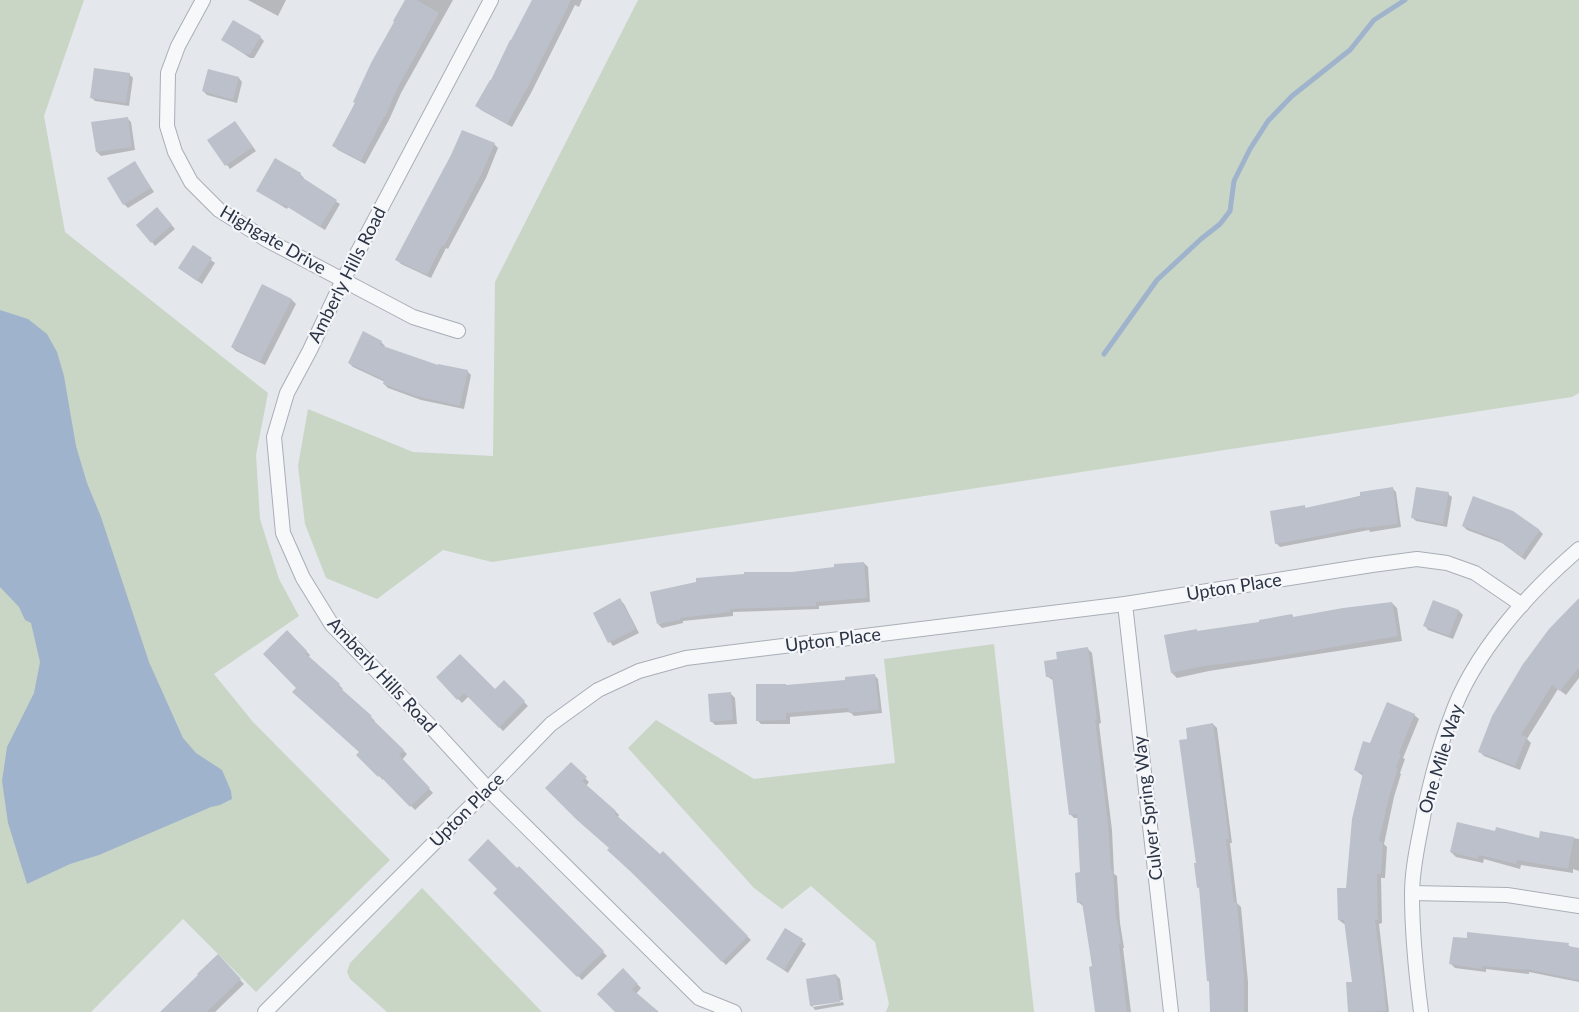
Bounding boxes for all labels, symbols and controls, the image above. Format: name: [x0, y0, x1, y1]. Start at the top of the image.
street label: Highgate Drive: [216, 200, 331, 278]
street label: Amberly Hills Road: [302, 203, 390, 346]
street label: Upton Place: [1185, 568, 1283, 604]
street label: Amberly Hills Road: [324, 612, 442, 737]
street label: Upton Place: [784, 622, 882, 656]
street label: One Mile Way: [1413, 701, 1467, 816]
street label: Culver Spring Way: [1127, 734, 1167, 882]
street label: Upton Place: [425, 768, 508, 851]

